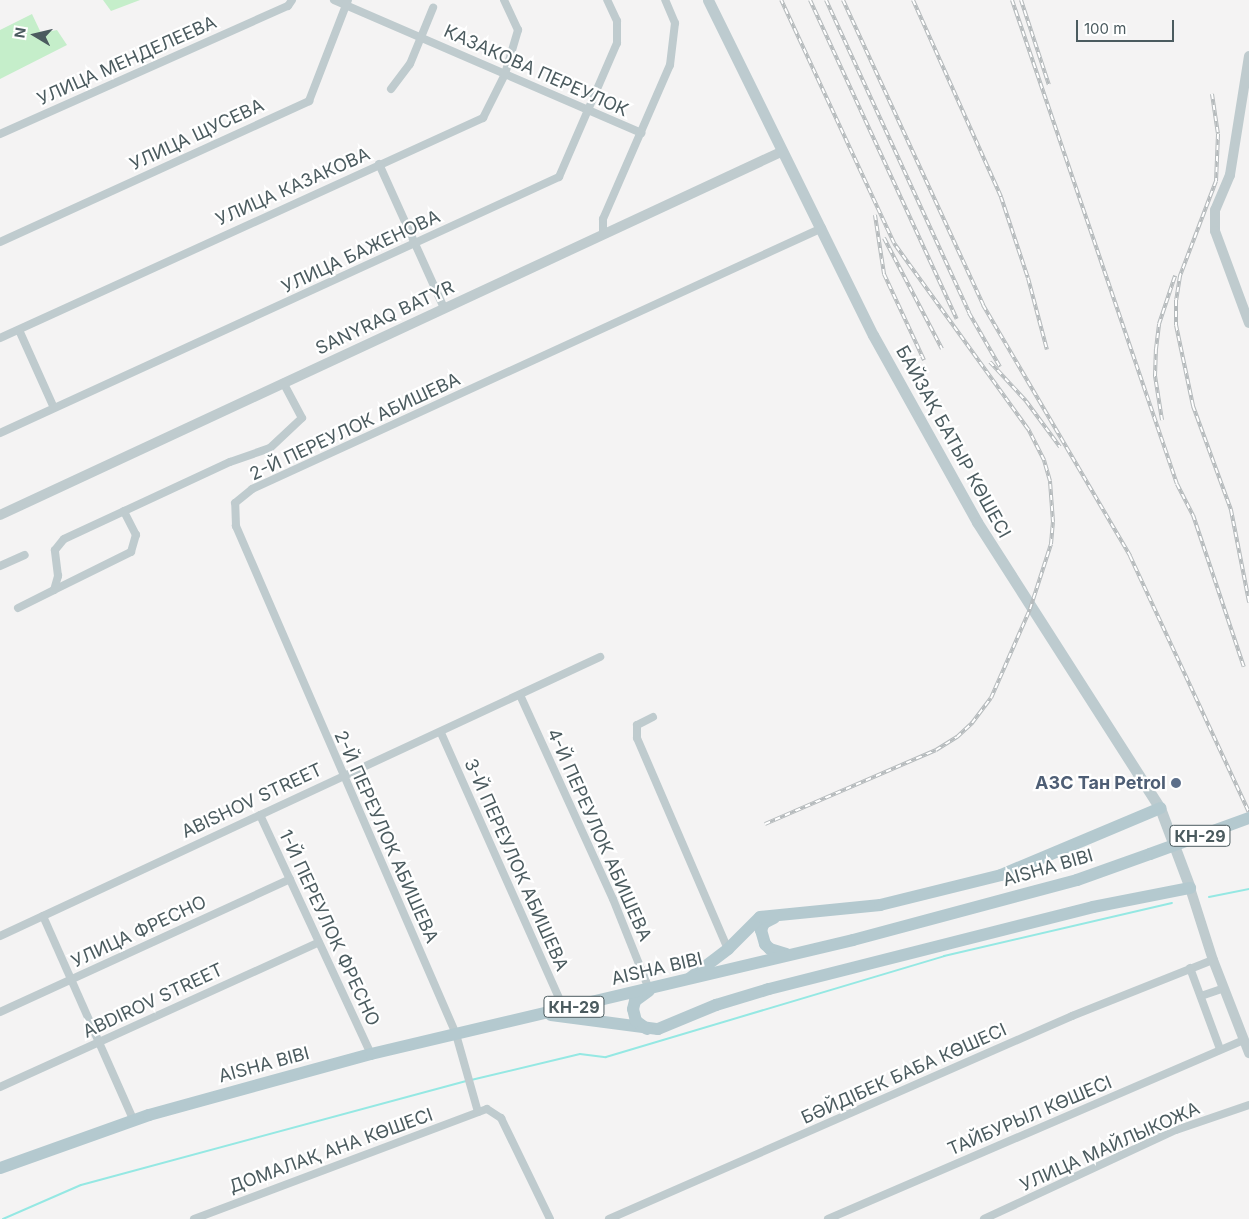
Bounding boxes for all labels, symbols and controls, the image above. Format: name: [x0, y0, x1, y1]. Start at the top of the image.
north arrow: [10, 10, 60, 60]
scale bar: [1079, 10, 1176, 42]
street label: УЛИЦА МЕНДЕЛЕЕВА: [34, 12, 220, 110]
text: 100 m: [1084, 19, 1126, 38]
street label: КАЗАКОВА ПЕРЕУЛОК: [440, 21, 632, 121]
text: N: [10, 26, 29, 39]
street label: УЛИЦА ЩУСЕВА: [127, 95, 267, 175]
street label: УЛИЦА КАЗАКОВА: [213, 143, 373, 231]
street label: УЛИЦА БАЖЕНОВА: [278, 206, 444, 298]
street label: SANYRAQ BATYR: [312, 276, 458, 360]
street label: БАЙЗАҚ БАТЫР КӨШЕСІ: [891, 342, 1015, 542]
street label: 2-Й ПЕРЕУЛОК АБИШЕВА: [246, 369, 464, 485]
street label: 4-Й ПЕРЕУЛОК АБИШЕВА: [542, 725, 656, 945]
street label: 2-Й ПЕРЕУЛОК АБИШЕВА: [329, 728, 443, 946]
street label: 3-Й ПЕРЕУЛОК АБИШЕВА: [459, 756, 573, 974]
street label: ABISHOV STREET: [178, 759, 326, 843]
place label: АЗС Тан Petrol: [1035, 772, 1166, 794]
marker: АЗС Тан Petrol: [1170, 777, 1182, 789]
road number: КН-29: [1169, 822, 1231, 849]
street label: 1-Й ПЕРЕУЛОК ФРЕСНО: [274, 826, 384, 1030]
street label: AISHA BIBI: [1000, 845, 1096, 891]
street label: УЛИЦА ФРЕСНО: [68, 891, 210, 973]
street label: AISHA BIBI: [609, 948, 705, 990]
street label: ABDIROV STREET: [79, 959, 227, 1043]
road number: КН-29: [543, 994, 605, 1020]
street label: БӘЙДІБЕК БАБА КӨШЕСІ: [798, 1019, 1010, 1129]
street label: AISHA BIBI: [216, 1043, 312, 1087]
street label: ТАЙБУРЫЛ КӨШЕСІ: [945, 1072, 1115, 1160]
street label: УЛИЦА МАЙЛЫКОЖА: [1017, 1098, 1203, 1196]
street label: ДОМАЛАҚ АНА КӨШЕСІ: [226, 1104, 436, 1198]

